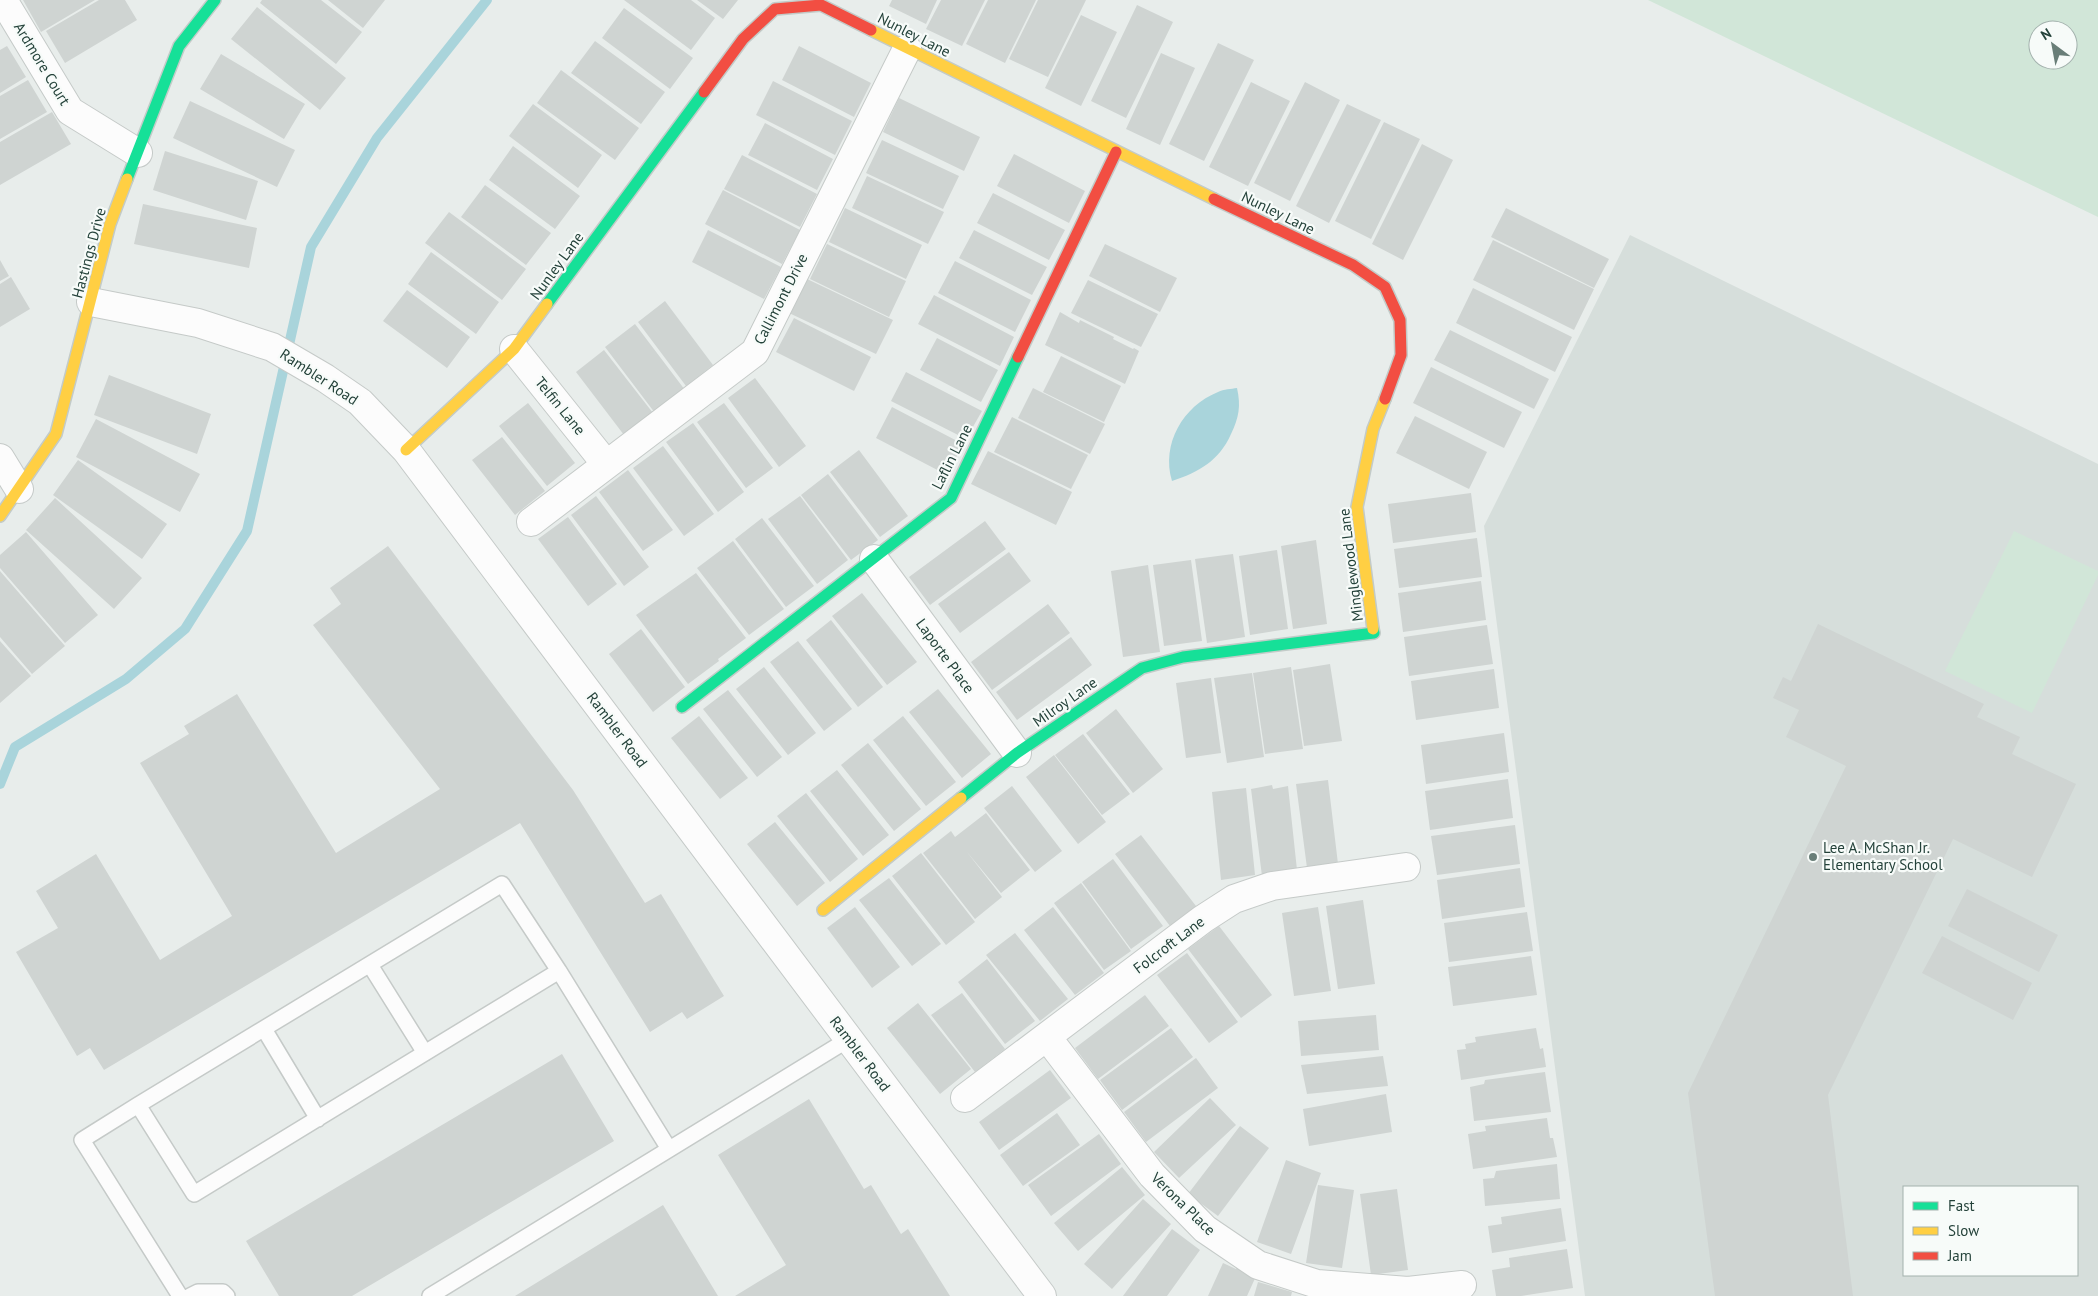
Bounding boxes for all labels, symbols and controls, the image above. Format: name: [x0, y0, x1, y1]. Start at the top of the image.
street label: Nunley Lane: [875, 8, 954, 61]
street label: Ardmore Court: [10, 19, 75, 109]
north arrow: [2028, 20, 2078, 70]
text: N: [2037, 24, 2055, 44]
street label: Nunley Lane: [1238, 187, 1318, 238]
street label: Hastings Drive: [67, 205, 110, 300]
street label: Nunley Lane: [526, 228, 588, 303]
street label: Callimont Drive: [749, 250, 812, 347]
street label: Rambler Road: [277, 344, 362, 409]
street label: Telfin Lane: [531, 373, 590, 439]
street label: Laflin Lane: [927, 421, 976, 493]
street label: Minglewood Lane: [1334, 507, 1367, 623]
street label: Laporte Place: [912, 615, 979, 697]
street label: Milroy Lane: [1029, 672, 1101, 731]
street label: Rambler Road: [583, 688, 652, 771]
place label: Lee A. McShan Jr. Elementary School: [1823, 838, 1943, 874]
marker: Lee A. McShan Jr. Elementary School: [1807, 851, 1819, 863]
street label: Folcroft Lane: [1129, 912, 1208, 978]
street label: Rambler Road: [826, 1012, 895, 1095]
street label: Verona Place: [1146, 1168, 1220, 1239]
legend: [1903, 1186, 2078, 1276]
text: Fast: [1948, 1196, 1975, 1215]
text: Slow: [1948, 1221, 1979, 1240]
text: Jam: [1947, 1246, 1972, 1265]

